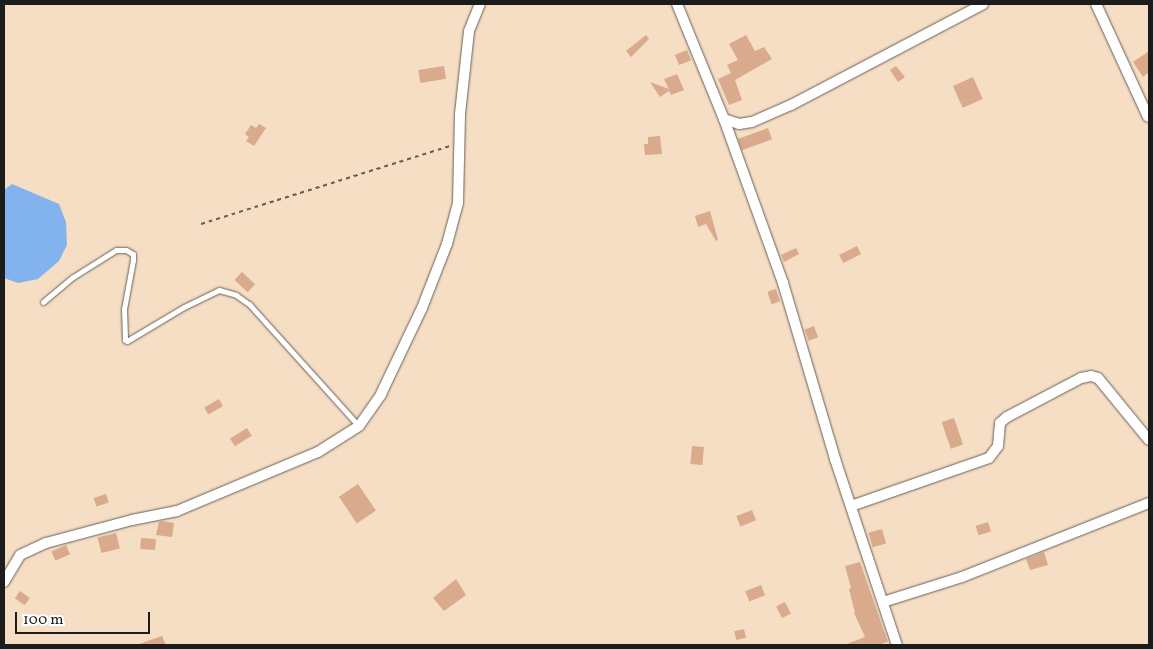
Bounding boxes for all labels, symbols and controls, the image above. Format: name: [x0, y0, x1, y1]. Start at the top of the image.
scale bar: [18, 602, 152, 634]
text: 100 m: [23, 610, 63, 631]

